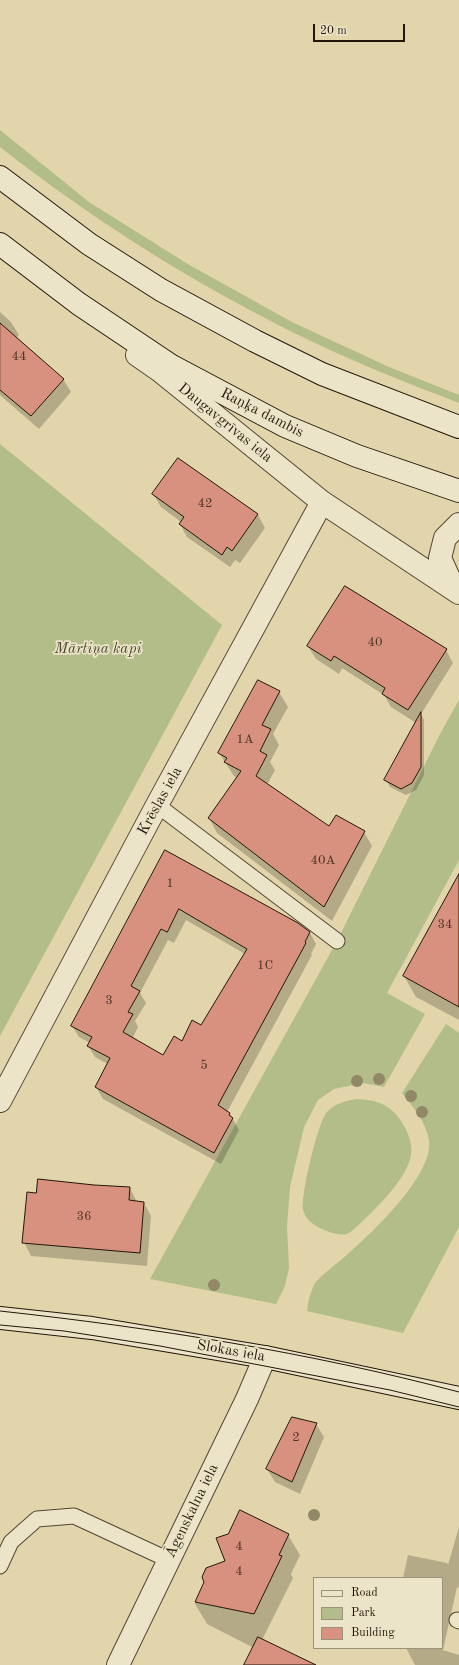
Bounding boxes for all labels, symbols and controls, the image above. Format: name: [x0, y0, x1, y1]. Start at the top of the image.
scale bar: [315, 16, 407, 42]
text: 20 m: [320, 25, 347, 37]
house number: 44: [11, 349, 27, 365]
street label: Daugavgrīvas iela: [174, 379, 276, 467]
street label: Raņķa dambis: [217, 384, 307, 442]
house number: 42: [197, 496, 213, 512]
house number: 40: [367, 635, 383, 651]
park label: Mārtiņa kapi: [54, 640, 142, 658]
house number: 1A: [236, 732, 254, 748]
street label: Krēslas iela: [134, 764, 186, 838]
house number: 40A: [310, 853, 336, 869]
house number: 1: [166, 876, 174, 892]
house number: 34: [437, 917, 453, 933]
house number: 1C: [257, 958, 273, 974]
house number: 3: [105, 993, 113, 1009]
house number: 5: [200, 1058, 208, 1074]
house number: 36: [76, 1209, 92, 1225]
street label: Slokas iela: [195, 1336, 267, 1366]
house number: 2: [292, 1430, 300, 1446]
street label: Āgenskalna iela: [161, 1461, 223, 1561]
house number: 4: [235, 1539, 243, 1555]
house number: 4: [235, 1564, 243, 1580]
legend: [313, 1577, 443, 1649]
text: Road: [351, 1587, 378, 1599]
text: Park: [351, 1607, 376, 1619]
text: Building: [351, 1627, 395, 1639]

